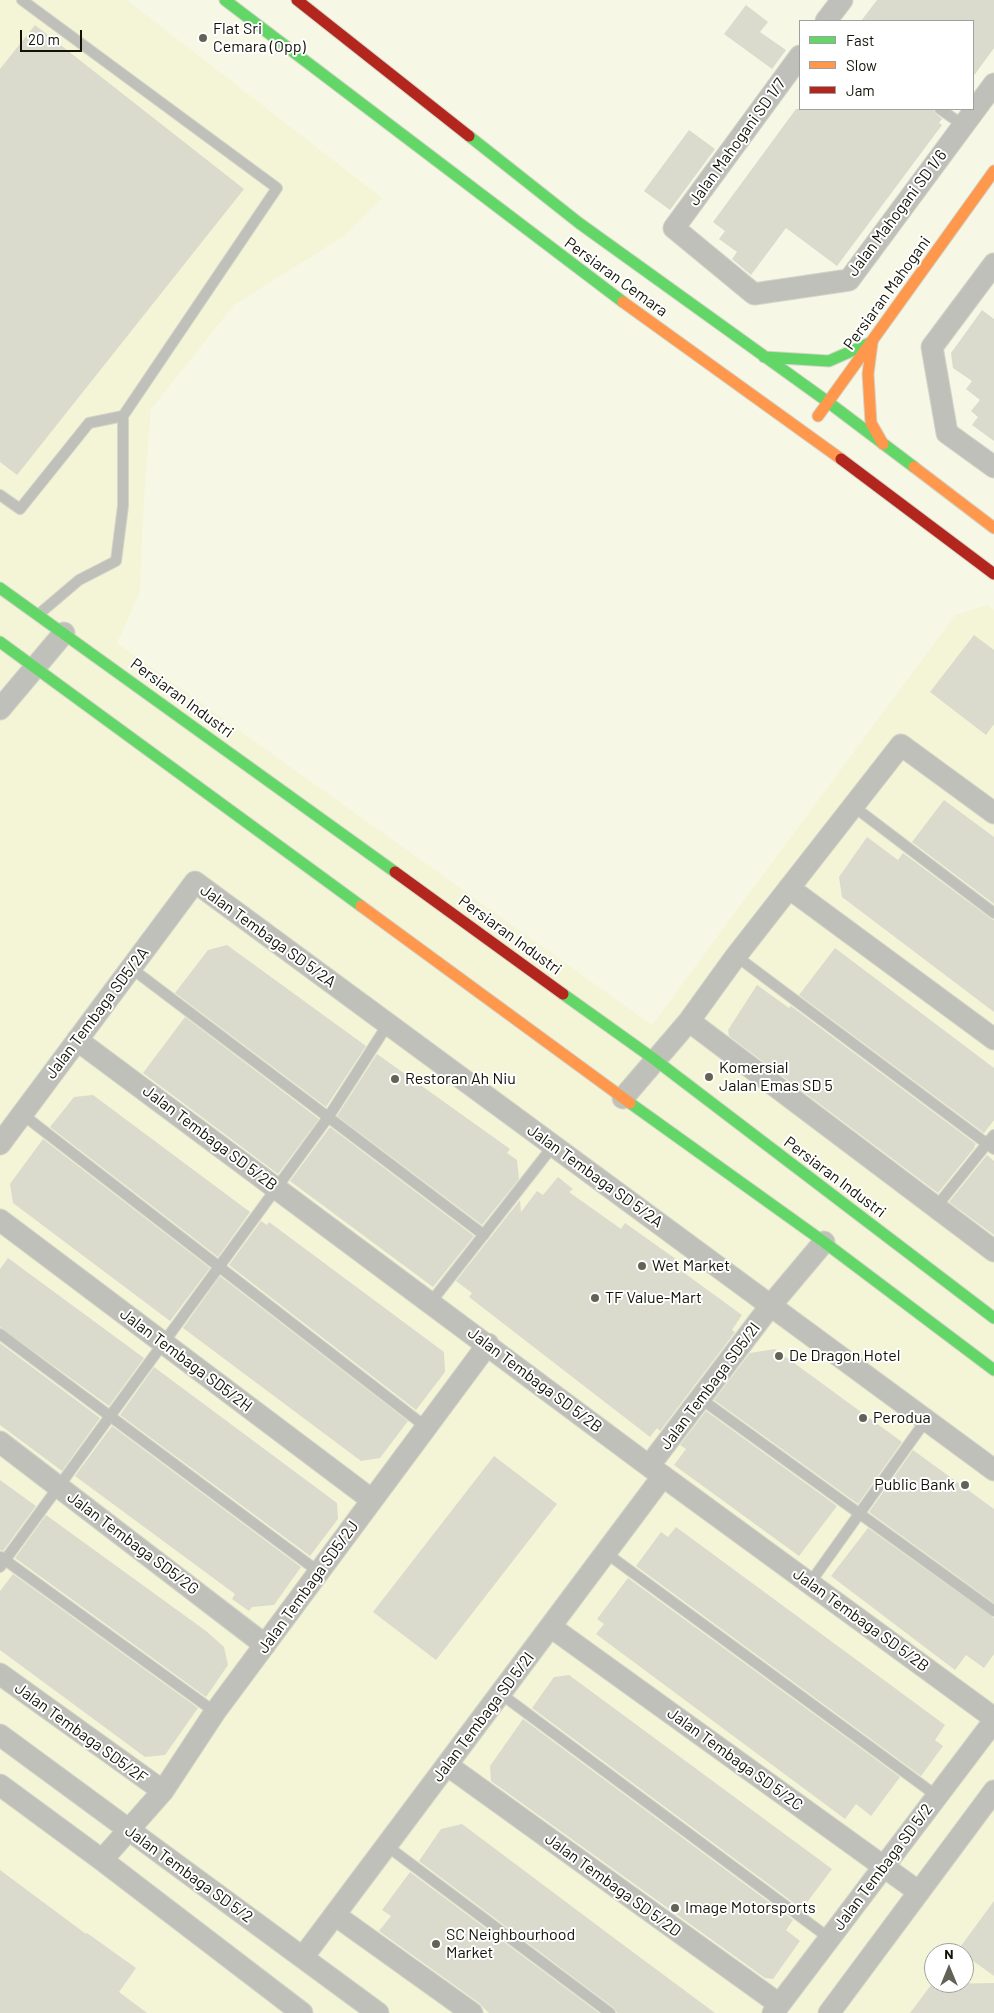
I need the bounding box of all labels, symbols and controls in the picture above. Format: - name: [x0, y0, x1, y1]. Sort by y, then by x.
- place label: Flat Sri Cemara (Opp): [213, 19, 306, 57]
- scale bar: [22, 20, 85, 52]
- legend: [799, 20, 974, 110]
- text: 20 m: [28, 30, 60, 48]
- text: Fast: [846, 31, 874, 49]
- marker: Flat Sri Cemara (Opp): [197, 32, 209, 44]
- text: Slow: [846, 56, 877, 74]
- street label: Jalan Mahogani SD 1/7: [684, 75, 790, 209]
- text: Jam: [846, 81, 875, 99]
- street label: Jalan Mahogani SD 1/6: [843, 146, 951, 280]
- street label: Persiaran Cemara: [561, 233, 671, 321]
- street label: Persiaran Mahogani: [839, 233, 935, 353]
- street label: Persiaran Industri: [127, 654, 237, 742]
- street label: Jalan Tembaga SD 5/2A: [196, 880, 340, 992]
- street label: Persiaran Industri: [455, 891, 565, 979]
- street label: Jalan Tembaga SD5/2A: [41, 943, 153, 1083]
- place label: Komersial Jalan Emas SD 5: [719, 1058, 833, 1096]
- place label: Restoran Ah Niu: [405, 1069, 516, 1089]
- marker: Komersial Jalan Emas SD 5: [703, 1071, 715, 1083]
- marker: Restoran Ah Niu: [389, 1073, 401, 1085]
- street label: Jalan Tembaga SD 5/2B: [139, 1081, 281, 1195]
- street label: Jalan Tembaga SD 5/2A: [523, 1120, 667, 1232]
- street label: Persiaran Industri: [780, 1132, 890, 1222]
- place label: Wet Market: [652, 1256, 730, 1276]
- marker: Wet Market: [636, 1260, 648, 1272]
- place label: TF Value-Mart: [605, 1288, 702, 1308]
- marker: TF Value-Mart: [589, 1292, 601, 1304]
- street label: Jalan Tembaga SD5/2H: [116, 1304, 256, 1416]
- street label: Jalan Tembaga SD5/2I: [656, 1319, 764, 1453]
- street label: Jalan Tembaga SD 5/2B: [464, 1323, 606, 1437]
- place label: De Dragon Hotel: [789, 1346, 900, 1366]
- marker: De Dragon Hotel: [773, 1350, 785, 1362]
- place label: Perodua: [873, 1408, 931, 1428]
- marker: Perodua: [857, 1412, 869, 1424]
- place label: Public Bank: [874, 1475, 955, 1495]
- marker: Public Bank: [959, 1479, 971, 1491]
- street label: Jalan Tembaga SD5/2G: [63, 1487, 203, 1599]
- street label: Jalan Tembaga SD5/2J: [253, 1517, 363, 1657]
- street label: Jalan Tembaga SD 5/2B: [789, 1564, 933, 1676]
- street label: Jalan Tembaga SD 5/2I: [428, 1648, 538, 1786]
- street label: Jalan Tembaga SD5/2F: [11, 1678, 151, 1788]
- street label: Jalan Tembaga SD 5/2C: [663, 1703, 807, 1815]
- street label: Jalan Tembaga SD 5/2: [829, 1800, 937, 1934]
- street label: Jalan Tembaga SD 5/2: [121, 1821, 257, 1927]
- street label: Jalan Tembaga SD 5/2D: [541, 1829, 685, 1941]
- place label: Image Motorsports: [685, 1898, 816, 1918]
- marker: Image Motorsports: [669, 1902, 681, 1914]
- place label: SC Neighbourhood Market: [446, 1925, 575, 1963]
- marker: SC Neighbourhood Market: [430, 1938, 442, 1950]
- north arrow: [924, 1943, 974, 1993]
- text: N: [944, 1945, 954, 1962]

